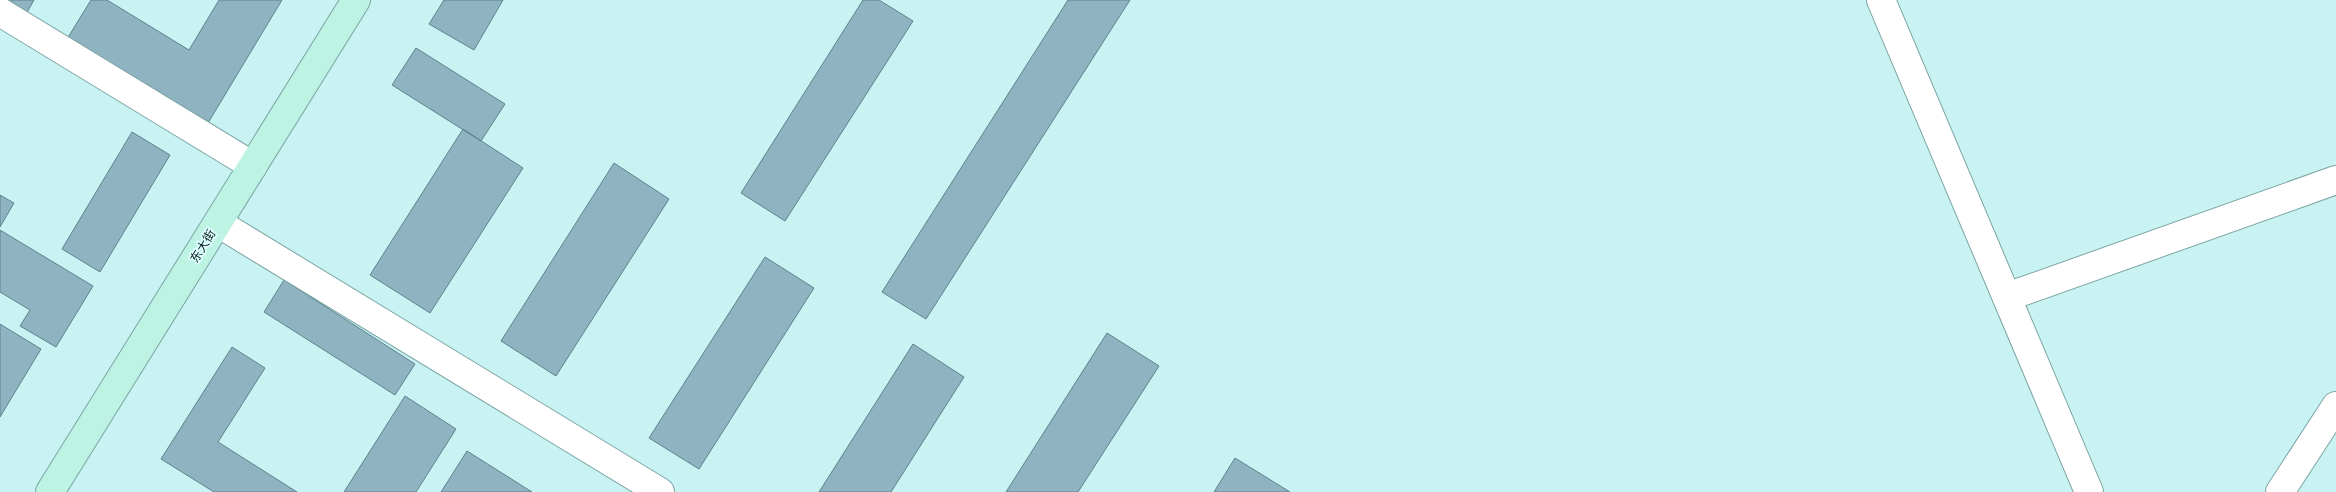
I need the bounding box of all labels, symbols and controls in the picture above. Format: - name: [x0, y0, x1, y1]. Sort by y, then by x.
- street label: 东大街: [188, 227, 218, 265]

